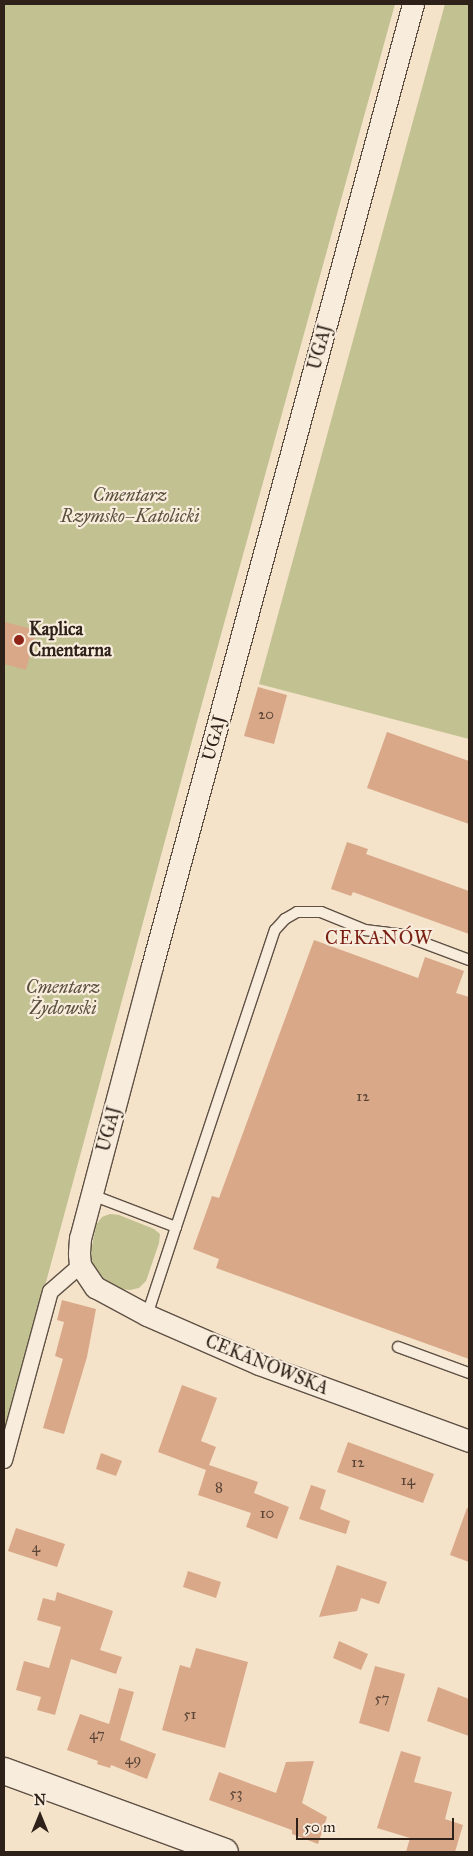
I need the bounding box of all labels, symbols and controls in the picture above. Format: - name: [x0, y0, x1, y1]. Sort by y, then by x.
- street label: UGAJ: [304, 322, 336, 372]
- park label: Cmentarz Rzymsko–Katolicki: [61, 485, 199, 528]
- place label: Kaplica Cmentarna: [29, 619, 112, 662]
- marker: Kaplica Cmentarna: [13, 634, 25, 646]
- house number: 20: [258, 706, 274, 724]
- street label: UGAJ: [198, 713, 230, 763]
- district label: CEKANÓW: [324, 927, 434, 949]
- park label: Cmentarz Żydowski: [26, 977, 100, 1020]
- house number: 12: [356, 1088, 370, 1106]
- street label: UGAJ: [93, 1104, 125, 1154]
- street label: CEKANOWSKA: [202, 1330, 332, 1400]
- house number: 12: [351, 1454, 365, 1472]
- house number: 14: [401, 1472, 415, 1490]
- house number: 8: [215, 1479, 223, 1497]
- house number: 10: [260, 1505, 274, 1523]
- house number: 4: [32, 1539, 40, 1557]
- house number: 57: [375, 1690, 389, 1708]
- house number: 51: [184, 1706, 196, 1724]
- house number: 47: [89, 1726, 105, 1744]
- house number: 49: [125, 1751, 141, 1769]
- house number: 53: [230, 1785, 242, 1803]
- north arrow: [15, 1791, 65, 1841]
- text: N: [34, 1792, 46, 1809]
- scale bar: [298, 1808, 456, 1840]
- text: 50 m: [304, 1818, 336, 1836]

